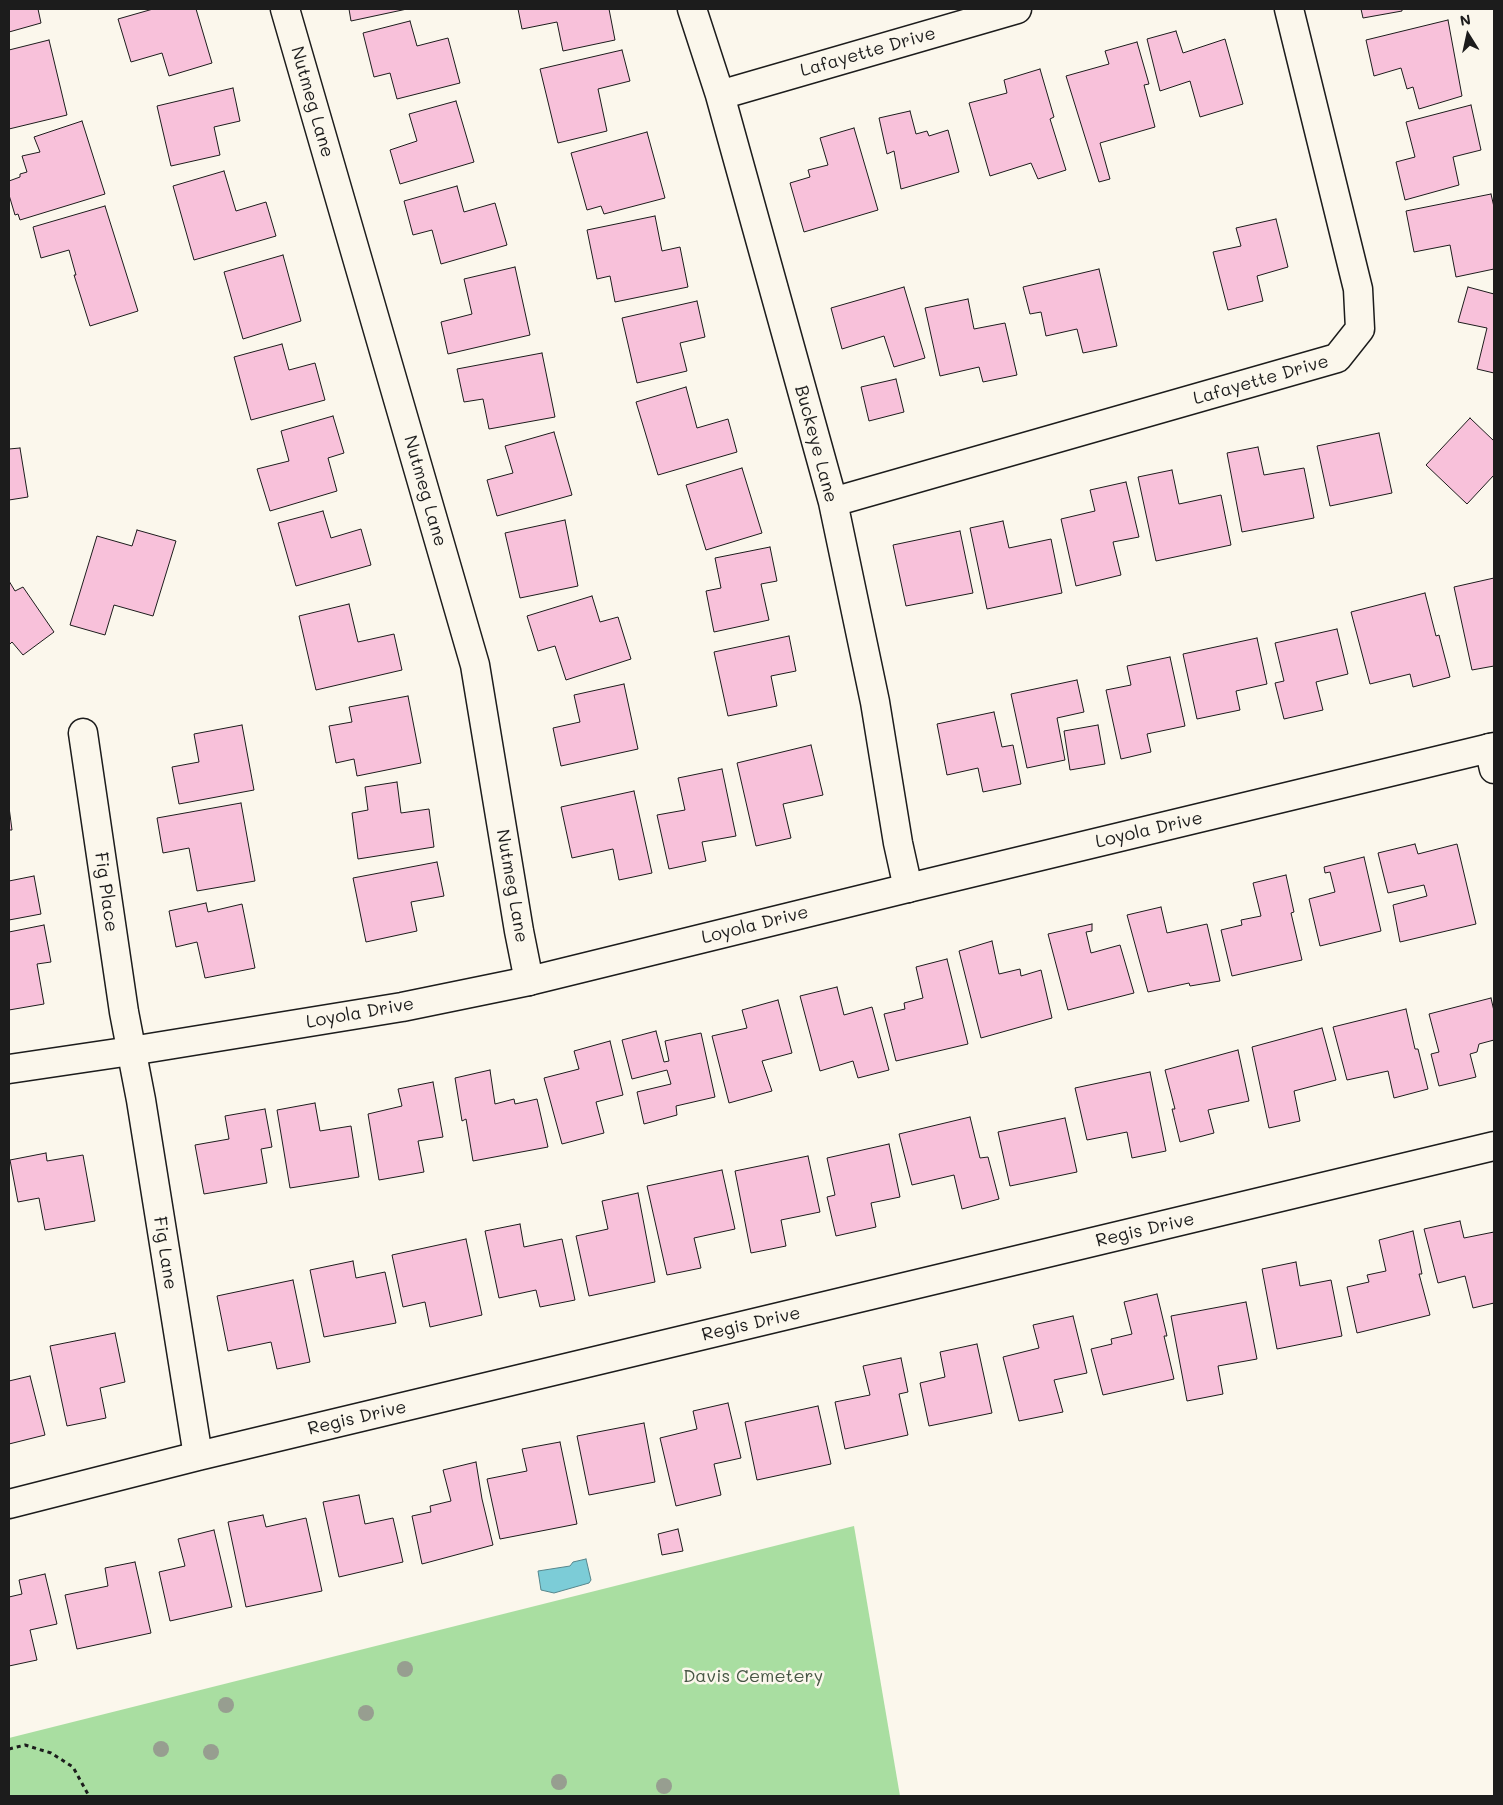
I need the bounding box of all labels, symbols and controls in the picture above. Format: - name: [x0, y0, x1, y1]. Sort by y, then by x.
- text: N: [1458, 9, 1472, 30]
- north arrow: [1443, 10, 1493, 60]
- street label: Lafayette Drive: [798, 22, 938, 82]
- street label: Nutmeg Lane: [286, 44, 338, 160]
- street label: Lafayette Drive: [1191, 350, 1331, 410]
- street label: Buckeye Lane: [790, 383, 842, 505]
- street label: Nutmeg Lane: [399, 433, 451, 549]
- street label: Loyola Drive: [1093, 807, 1205, 853]
- street label: Nutmeg Lane: [491, 828, 533, 944]
- street label: Fig Place: [90, 851, 122, 933]
- street label: Loyola Drive: [699, 901, 811, 949]
- street label: Loyola Drive: [304, 993, 416, 1033]
- street label: Regis Drive: [1094, 1208, 1196, 1252]
- street label: Fig Lane: [149, 1215, 181, 1291]
- street label: Regis Drive: [700, 1302, 802, 1346]
- street label: Regis Drive: [306, 1396, 408, 1440]
- park label: Davis Cemetery: [683, 1665, 823, 1687]

